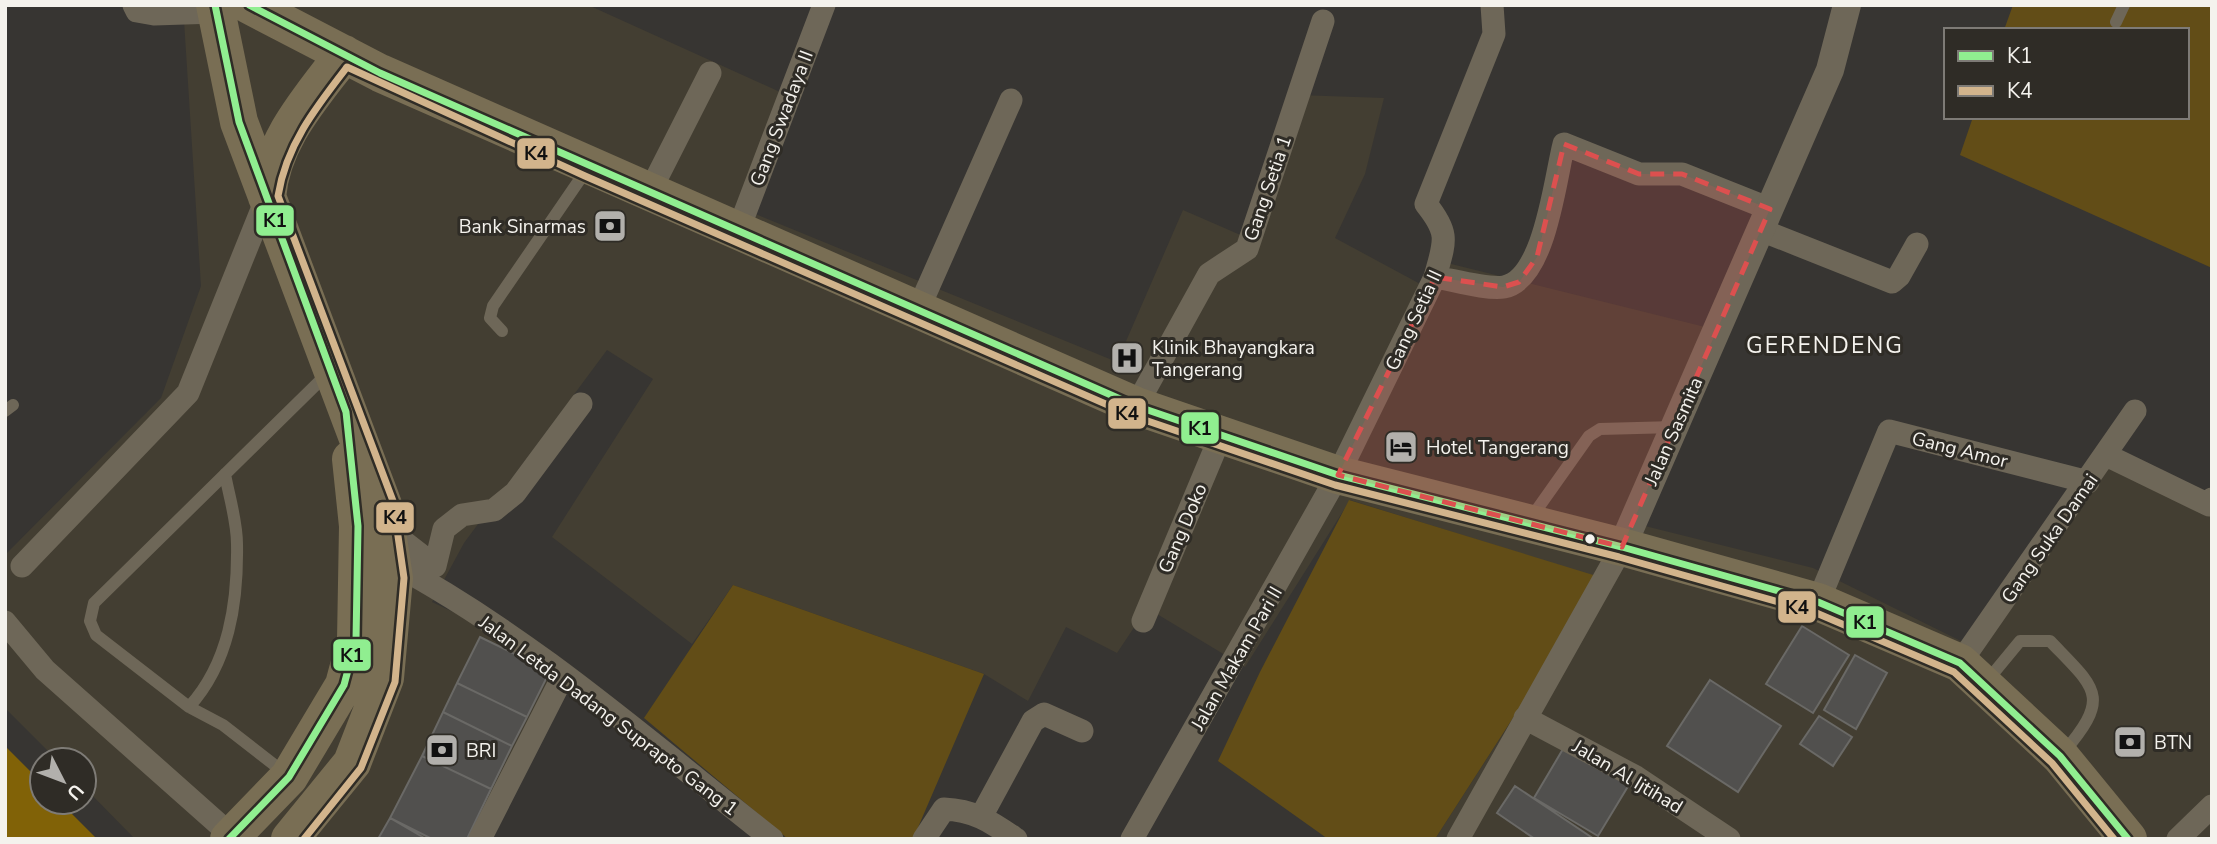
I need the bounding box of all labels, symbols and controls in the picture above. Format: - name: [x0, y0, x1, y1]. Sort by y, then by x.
- legend: [1944, 28, 2189, 119]
- text: K1: [2007, 42, 2033, 70]
- street label: Gang Swadaya II: [744, 47, 820, 190]
- text: K4: [2007, 77, 2033, 105]
- street label: Gang Setia 1: [1238, 132, 1298, 245]
- line badge: K4: [516, 137, 556, 170]
- text: K4: [524, 141, 548, 167]
- line badge: K1: [255, 204, 295, 237]
- bank icon: Bank Sinarmas: [591, 207, 629, 245]
- text: K1: [263, 208, 287, 234]
- place label: Bank Sinarmas: [459, 214, 586, 240]
- street label: Gang Setia II: [1379, 266, 1449, 375]
- district label: GERENDENG: [1746, 330, 1904, 361]
- place label: Klinik Bhayangkara Tangerang: [1152, 335, 1315, 383]
- hospital icon: Klinik Bhayangkara Tangerang: [1108, 339, 1146, 377]
- street label: Jalan Sasmita: [1638, 373, 1709, 491]
- line badge: K4: [1107, 397, 1147, 430]
- text: K4: [1115, 401, 1139, 427]
- line badge: K1: [1180, 411, 1220, 445]
- text: K1: [1188, 416, 1212, 442]
- street label: Gang Amor: [1909, 425, 2011, 475]
- hotel icon: Hotel Tangerang: [1382, 428, 1420, 466]
- place label: Hotel Tangerang: [1426, 435, 1569, 461]
- street label: Gang Suka Damai: [1995, 469, 2104, 608]
- street label: Gang Doko: [1152, 480, 1213, 577]
- line badge: K4: [375, 501, 415, 534]
- text: K4: [383, 505, 407, 531]
- unlabelled marker: [1583, 532, 1597, 546]
- street label: Jalan Makam Pari II: [1185, 582, 1289, 736]
- line badge: K4: [1777, 590, 1817, 624]
- text: K4: [1785, 595, 1809, 621]
- line badge: K1: [1845, 605, 1885, 639]
- street label: Jalan Letda Dadang Suprapto Gang 1: [473, 609, 743, 822]
- text: K1: [1853, 610, 1877, 636]
- line badge: K1: [332, 638, 372, 672]
- text: K1: [340, 643, 364, 669]
- bank icon: BTN: [2111, 723, 2149, 761]
- place label: BTN: [2154, 730, 2192, 756]
- bank icon: BRI: [423, 731, 461, 769]
- street label: Jalan Al Ijtihad: [1567, 733, 1687, 820]
- place label: BRI: [466, 738, 496, 764]
- north arrow: [28, 746, 98, 816]
- text: U: [61, 778, 89, 806]

